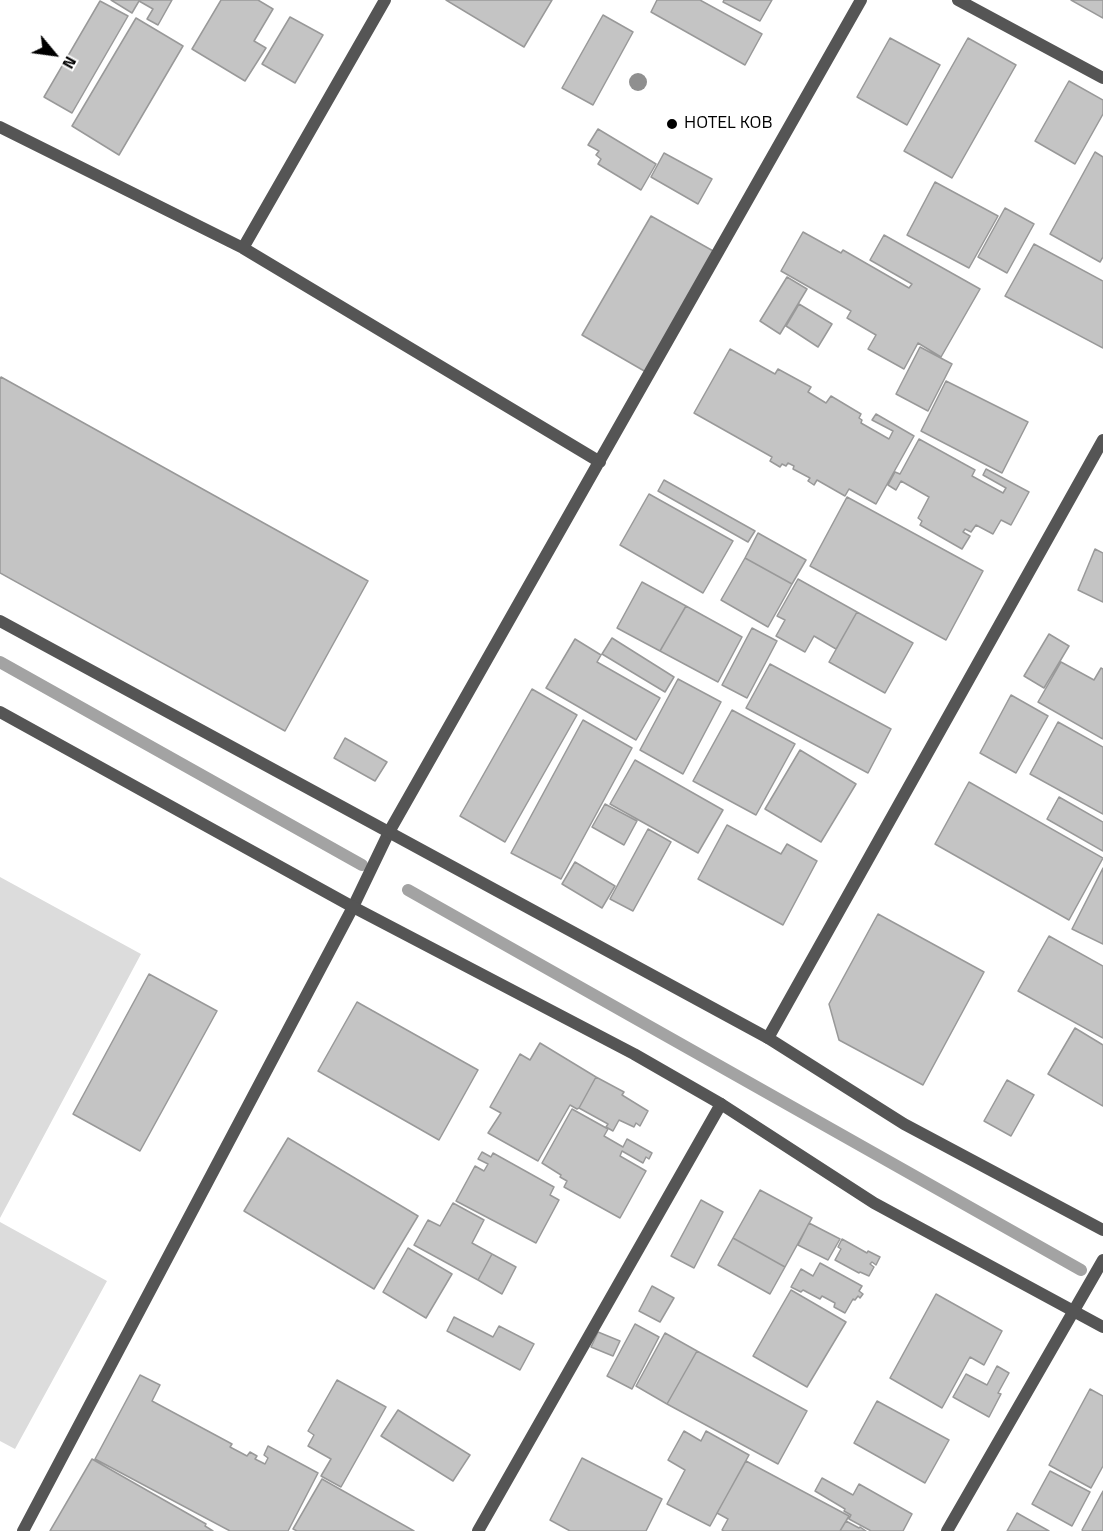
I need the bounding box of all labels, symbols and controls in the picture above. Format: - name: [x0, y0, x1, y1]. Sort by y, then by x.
- north arrow: [24, 24, 84, 84]
- text: N: [57, 52, 83, 73]
- place label: HOTEL KOB: [684, 113, 773, 135]
- marker: HOTEL KOB: [665, 117, 679, 131]

